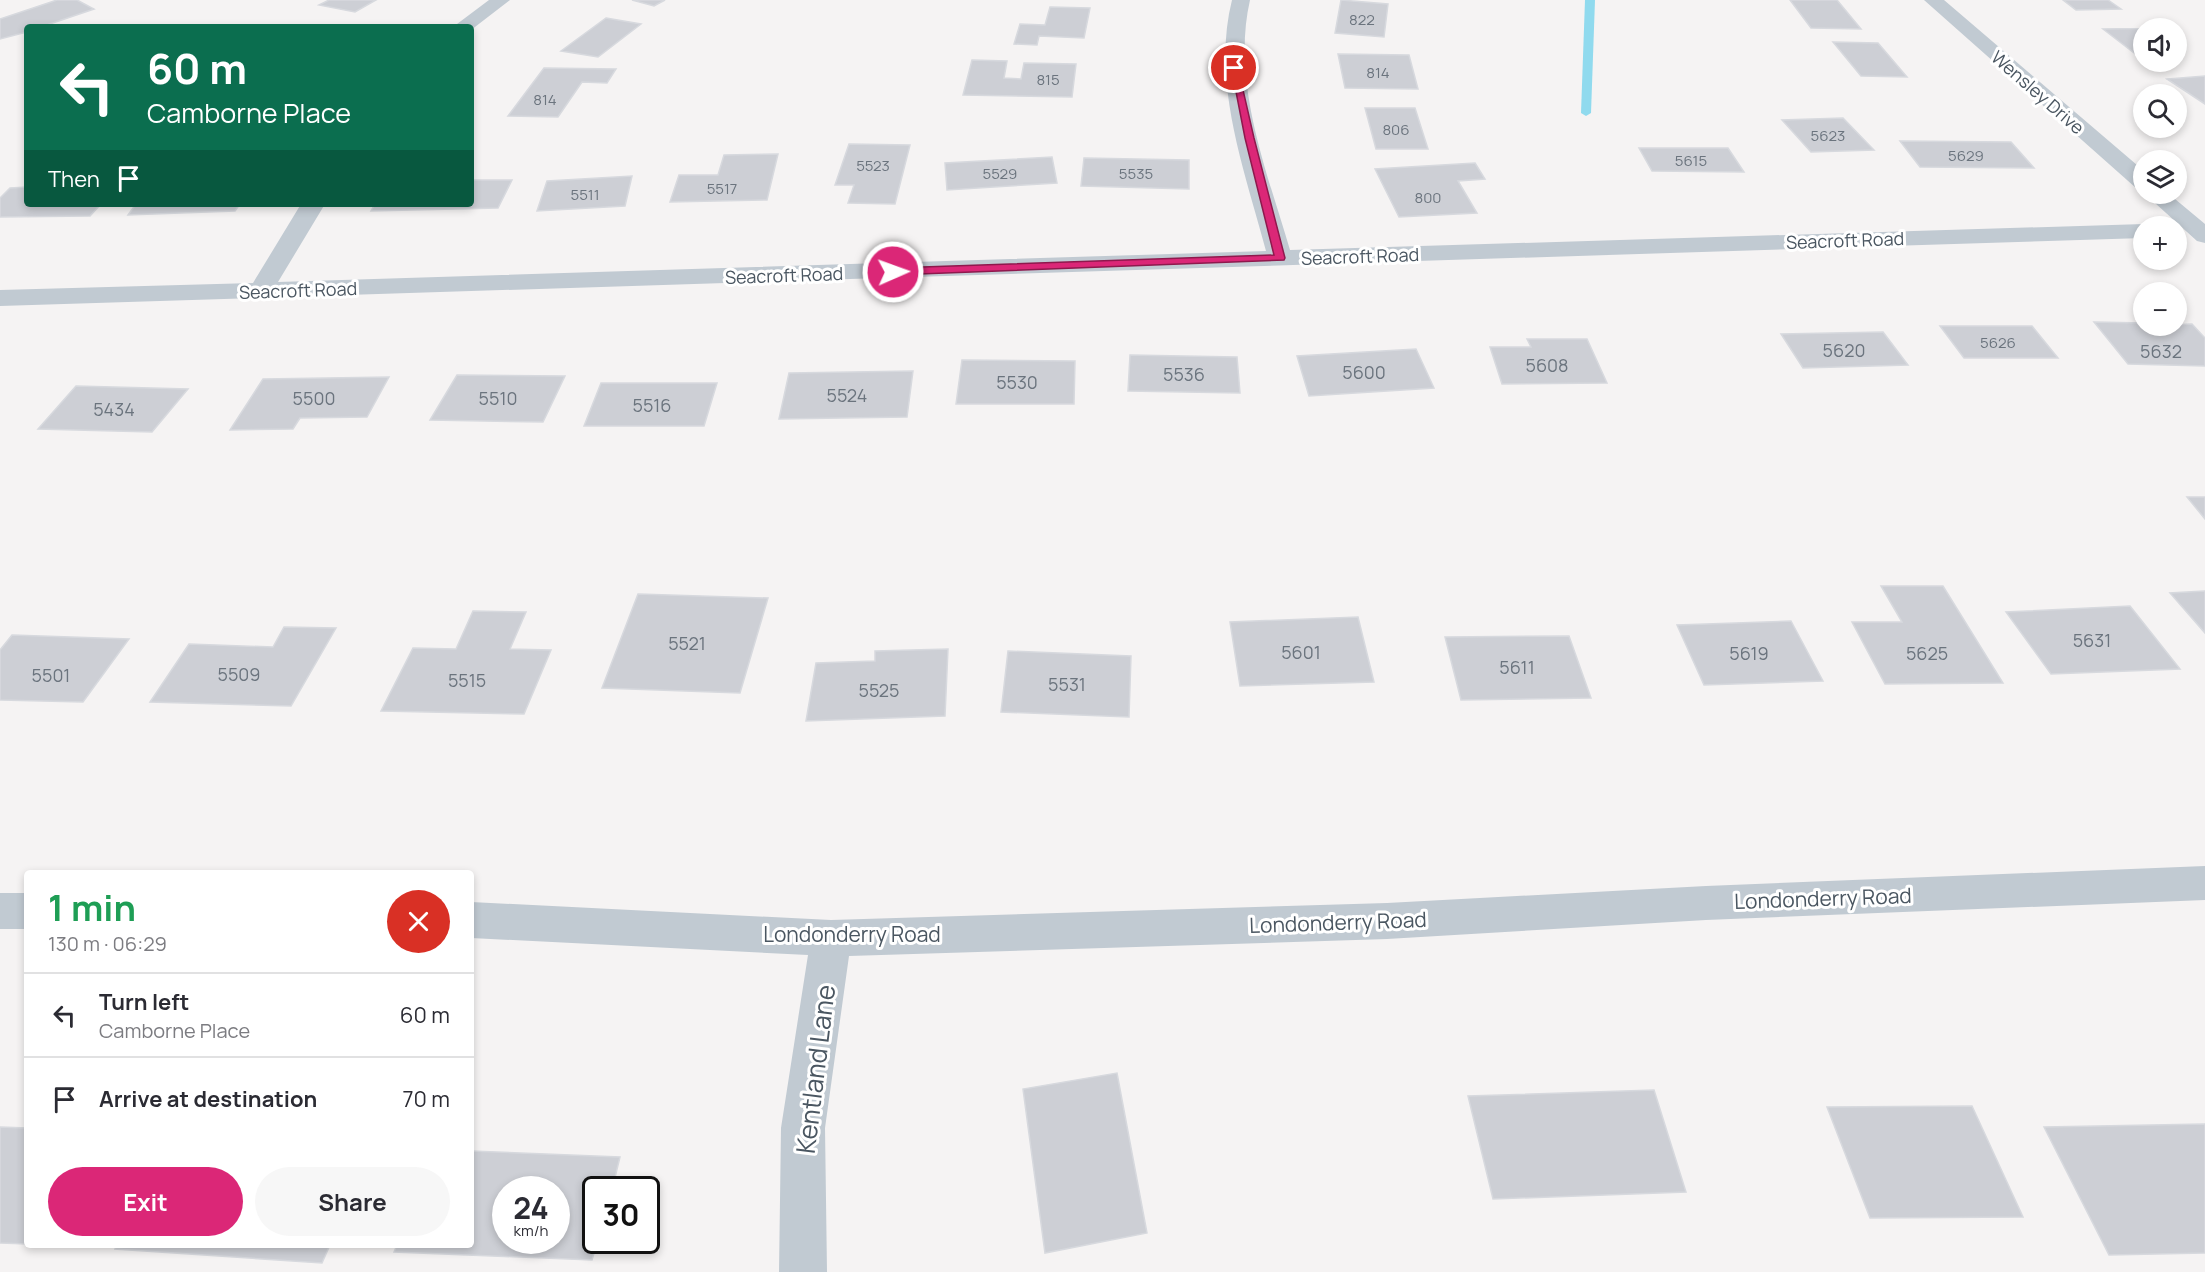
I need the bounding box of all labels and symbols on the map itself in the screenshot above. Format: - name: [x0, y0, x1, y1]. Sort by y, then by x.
- house number: 822: [1349, 9, 1375, 30]
- pin: [1208, 42, 1259, 93]
- street label: Wensley Drive: [1986, 45, 2090, 139]
- house number: 814: [1366, 62, 1390, 83]
- house number: 815: [1036, 69, 1060, 90]
- house number: 814: [533, 89, 557, 110]
- house number: 806: [1382, 119, 1410, 140]
- house number: 5623: [1811, 125, 1845, 146]
- house number: 5629: [1948, 145, 1984, 166]
- house number: 5615: [1675, 150, 1707, 171]
- house number: 5523: [856, 155, 890, 176]
- house number: 5529: [983, 163, 1017, 184]
- house number: 5535: [1119, 163, 1153, 184]
- house number: 5517: [707, 178, 737, 199]
- house number: 5511: [570, 184, 600, 205]
- house number: 800: [1414, 187, 1442, 208]
- street label: Seacroft Road: [1786, 226, 1904, 254]
- position arrow: [861, 240, 925, 304]
- street label: Seacroft Road: [1301, 242, 1419, 270]
- street label: Seacroft Road: [725, 261, 843, 289]
- street label: Seacroft Road: [239, 276, 357, 304]
- house number: 5626: [1980, 332, 2016, 353]
- house number: 5620: [1823, 338, 1865, 362]
- house number: 5632: [2140, 339, 2182, 363]
- house number: 5608: [1526, 353, 1569, 377]
- house number: 5600: [1342, 360, 1386, 384]
- house number: 5536: [1163, 362, 1205, 386]
- house number: 5530: [996, 370, 1038, 394]
- house number: 5524: [827, 383, 867, 407]
- house number: 5500: [293, 386, 335, 410]
- house number: 5510: [479, 386, 517, 410]
- house number: 5516: [633, 393, 671, 417]
- house number: 5434: [93, 397, 135, 421]
- house number: 5631: [2073, 628, 2111, 652]
- house number: 5521: [668, 631, 706, 655]
- house number: 5601: [1281, 640, 1321, 664]
- house number: 5619: [1729, 641, 1769, 665]
- house number: 5625: [1906, 641, 1948, 665]
- house number: 5611: [1499, 655, 1535, 679]
- house number: 5509: [218, 662, 260, 686]
- house number: 5501: [32, 663, 70, 687]
- house number: 5515: [448, 668, 486, 692]
- house number: 5531: [1048, 672, 1086, 696]
- house number: 5525: [859, 678, 899, 702]
- street label: Londonderry Road: [1734, 881, 1912, 915]
- street label: Londonderry Road: [1249, 905, 1427, 939]
- street label: Londonderry Road: [763, 920, 941, 948]
- street label: Kentland Lane: [787, 983, 843, 1155]
- speed limit sign: 30: [582, 1176, 660, 1254]

